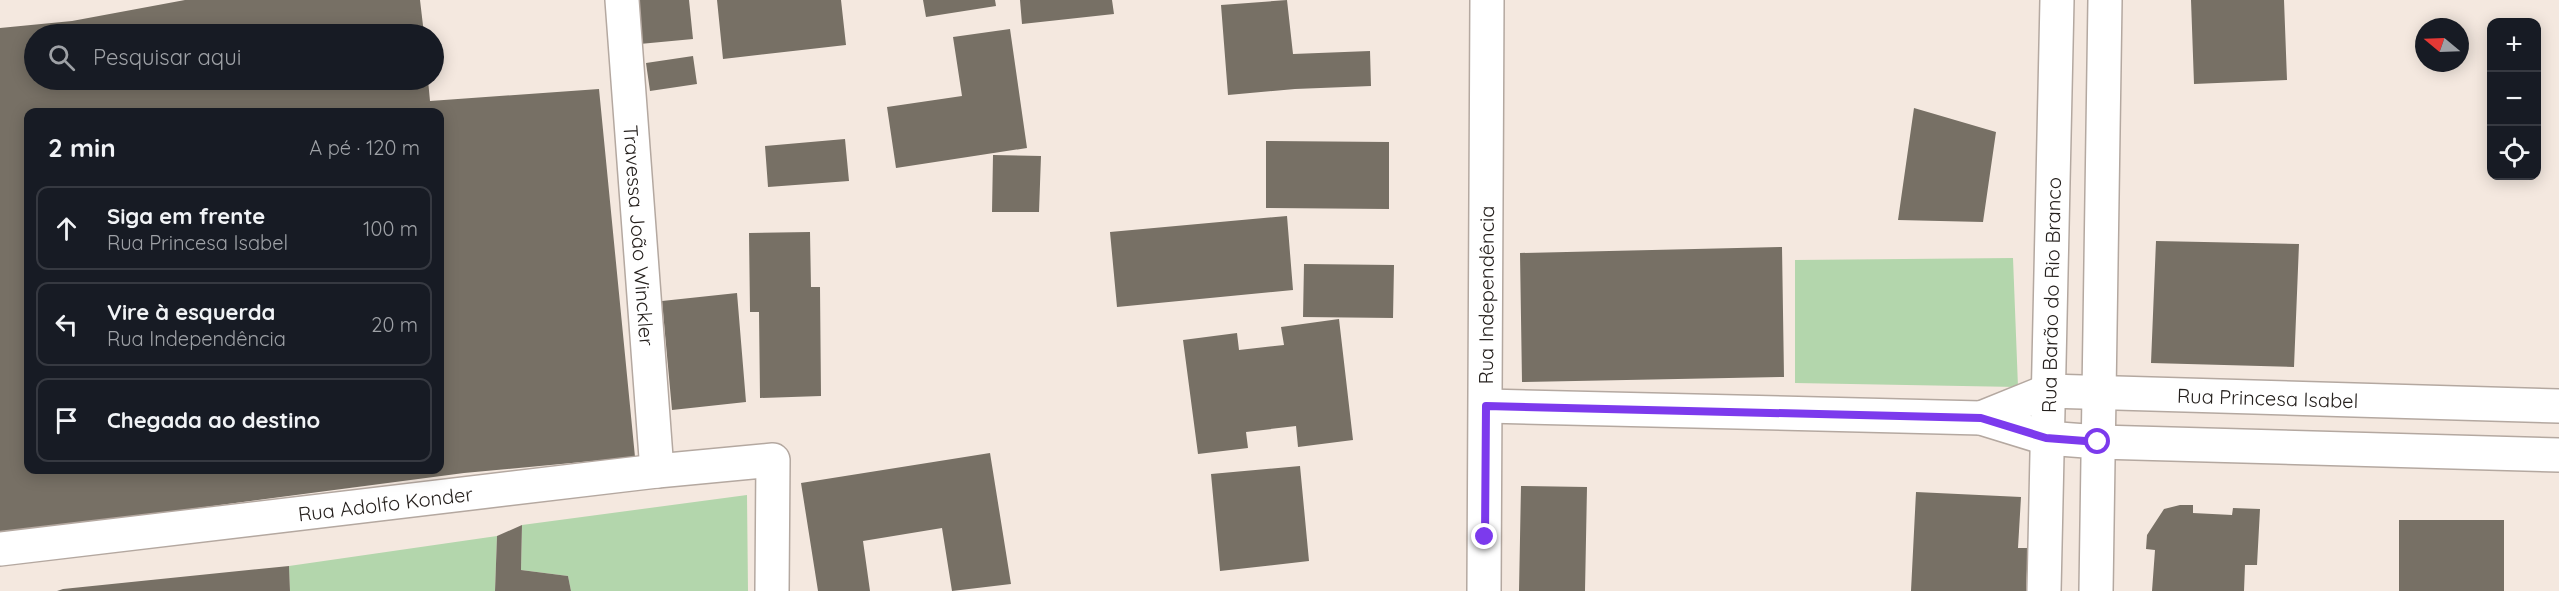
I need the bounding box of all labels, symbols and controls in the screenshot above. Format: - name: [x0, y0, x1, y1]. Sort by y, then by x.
- north arrow: [2415, 18, 2469, 72]
- map controls: [2487, 18, 2541, 180]
- button: +: [2487, 18, 2541, 72]
- search box: [24, 24, 444, 90]
- icon: search: [45, 41, 78, 74]
- text: Pesquisar aqui: [93, 43, 241, 71]
- button: −: [2487, 72, 2541, 126]
- street label: Travessa João Winckler: [619, 124, 660, 347]
- button: locate: [2487, 126, 2541, 180]
- text: 2 min: [48, 131, 116, 164]
- text: A pé · 120 m: [309, 135, 420, 160]
- street label: Rua Barão do Rio Branco: [2035, 177, 2066, 413]
- text: Siga em frente: [107, 202, 265, 230]
- street label: Rua Independência: [1473, 205, 1498, 385]
- icon: ahead: [50, 212, 83, 245]
- text: 100 m: [363, 216, 418, 241]
- text: Rua Princesa Isabel: [107, 230, 288, 255]
- text: Vire à esquerda: [107, 298, 275, 326]
- icon: left: [50, 308, 83, 341]
- text: 20 m: [371, 312, 418, 337]
- text: Rua Independência: [107, 326, 286, 351]
- street label: Rua Princesa Isabel: [2177, 382, 2359, 413]
- icon: arrive: [50, 404, 83, 437]
- text: Chegada ao destino: [107, 406, 320, 434]
- route start: [2084, 428, 2110, 454]
- street label: Rua Adolfo Konder: [296, 480, 474, 526]
- route end: [1471, 523, 1497, 549]

